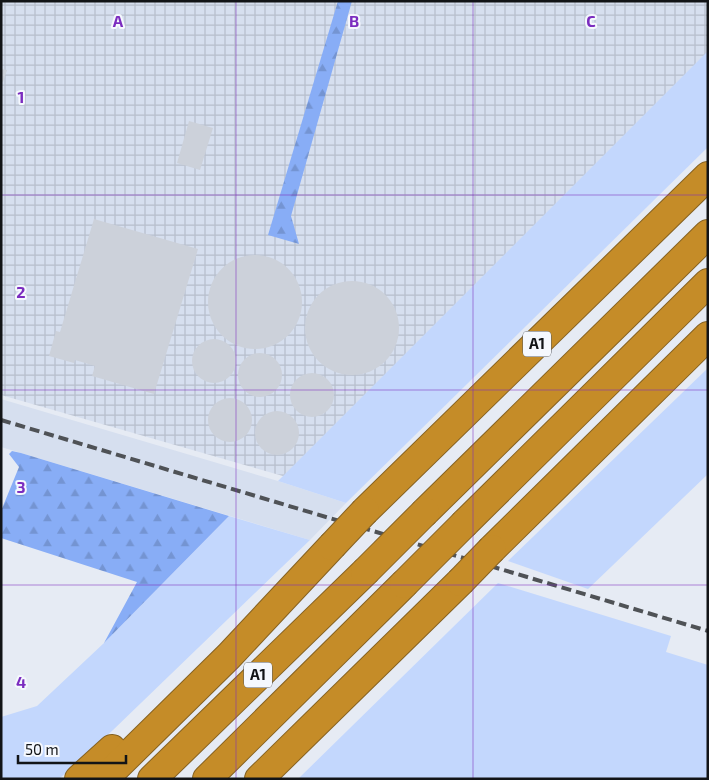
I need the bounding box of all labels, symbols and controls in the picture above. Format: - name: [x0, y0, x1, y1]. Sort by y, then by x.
- text: A: [113, 11, 124, 30]
- text: B: [349, 11, 359, 30]
- text: C: [586, 11, 596, 30]
- text: 1: [18, 87, 24, 106]
- text: 2: [16, 282, 26, 301]
- road number: A1: [523, 332, 551, 356]
- text: 3: [16, 477, 26, 496]
- road number: A1: [244, 662, 272, 688]
- text: 4: [16, 672, 26, 691]
- scale bar: [18, 732, 125, 764]
- text: 50 m: [25, 740, 59, 758]

